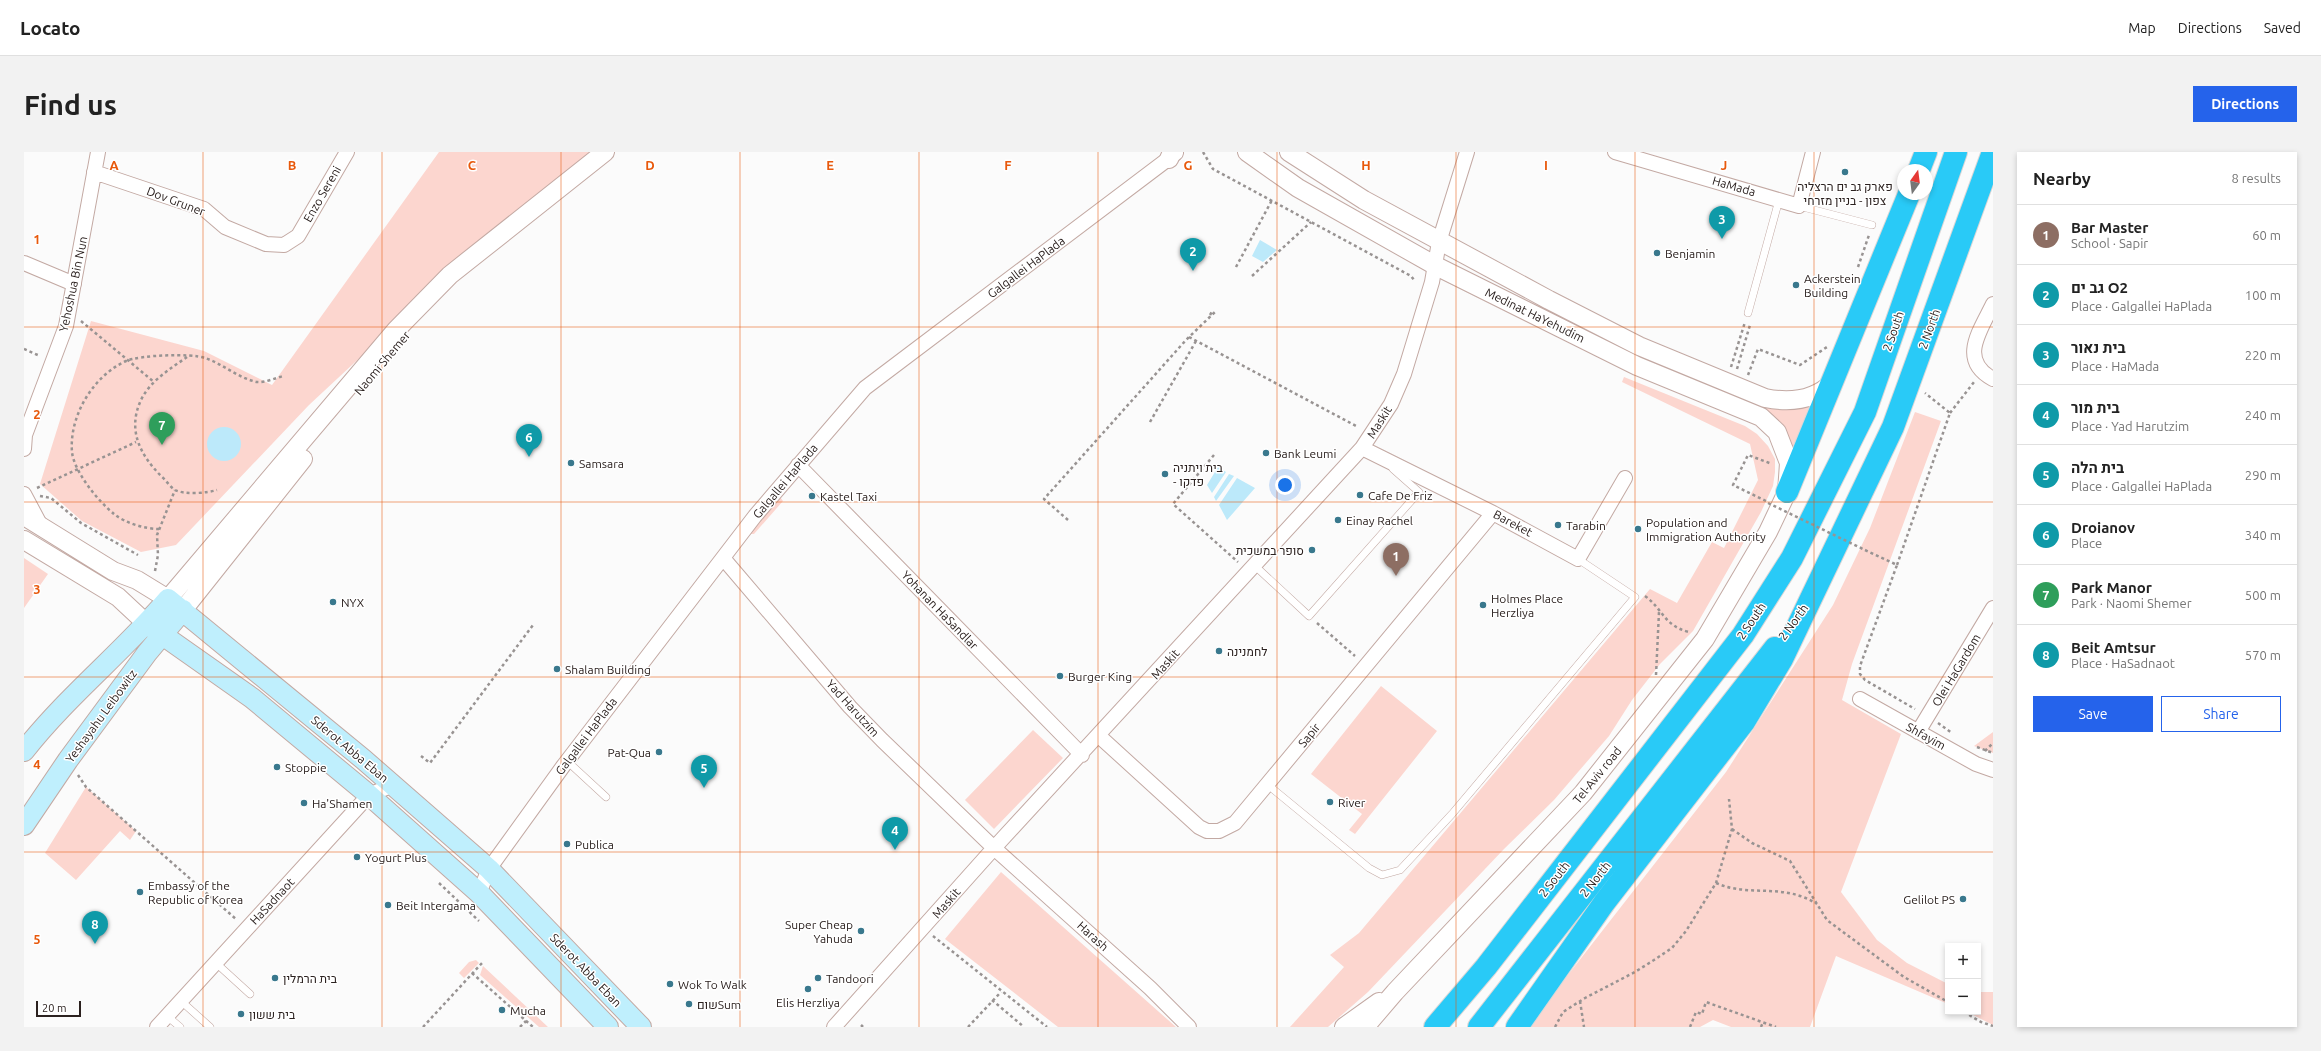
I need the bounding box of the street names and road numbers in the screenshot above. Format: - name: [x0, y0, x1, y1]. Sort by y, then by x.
- street label: Enzo Sereni: [301, 164, 343, 224]
- street label: HaMada: [1711, 174, 1757, 198]
- street label: Dov Gruner: [145, 184, 207, 218]
- street label: Galgallei HaPlada: [985, 234, 1067, 300]
- street label: Yehoshua Bin Nun: [57, 235, 89, 333]
- street label: Medinat HaYehudim: [1483, 285, 1587, 345]
- street label: 2 North: [1916, 307, 1942, 351]
- street label: 2 South: [1880, 309, 1906, 353]
- street label: Naomi Shemer: [352, 328, 413, 397]
- street label: Maskit: [1364, 403, 1394, 440]
- street label: Galgallei HaPlada: [750, 441, 820, 521]
- street label: Bareket: [1491, 507, 1535, 539]
- street label: Yohanan HaSandlar: [899, 568, 981, 652]
- street label: 2 South: [1734, 600, 1768, 642]
- street label: 2 North: [1776, 601, 1810, 643]
- street label: Olei HaGardom: [1929, 631, 1983, 709]
- street label: Maskit: [1148, 646, 1182, 682]
- street label: Yeshayahu Leibowitz: [63, 667, 139, 765]
- street label: Yad Harutzim: [824, 677, 882, 739]
- street label: Galgallei HaPlada: [553, 695, 619, 777]
- street label: Sderot Abba Eban: [309, 713, 391, 785]
- street label: Sapir: [1295, 720, 1323, 750]
- street label: Shfayim: [1904, 720, 1948, 752]
- street label: Tel-Aviv road: [1570, 744, 1624, 806]
- street label: 2 South: [1536, 859, 1572, 899]
- street label: 2 North: [1577, 859, 1613, 899]
- street label: HaSadnaot: [247, 875, 297, 927]
- street label: Maskit: [929, 885, 963, 921]
- street label: Harash: [1075, 919, 1111, 953]
- street label: Sderot Abba Eban: [548, 931, 624, 1009]

